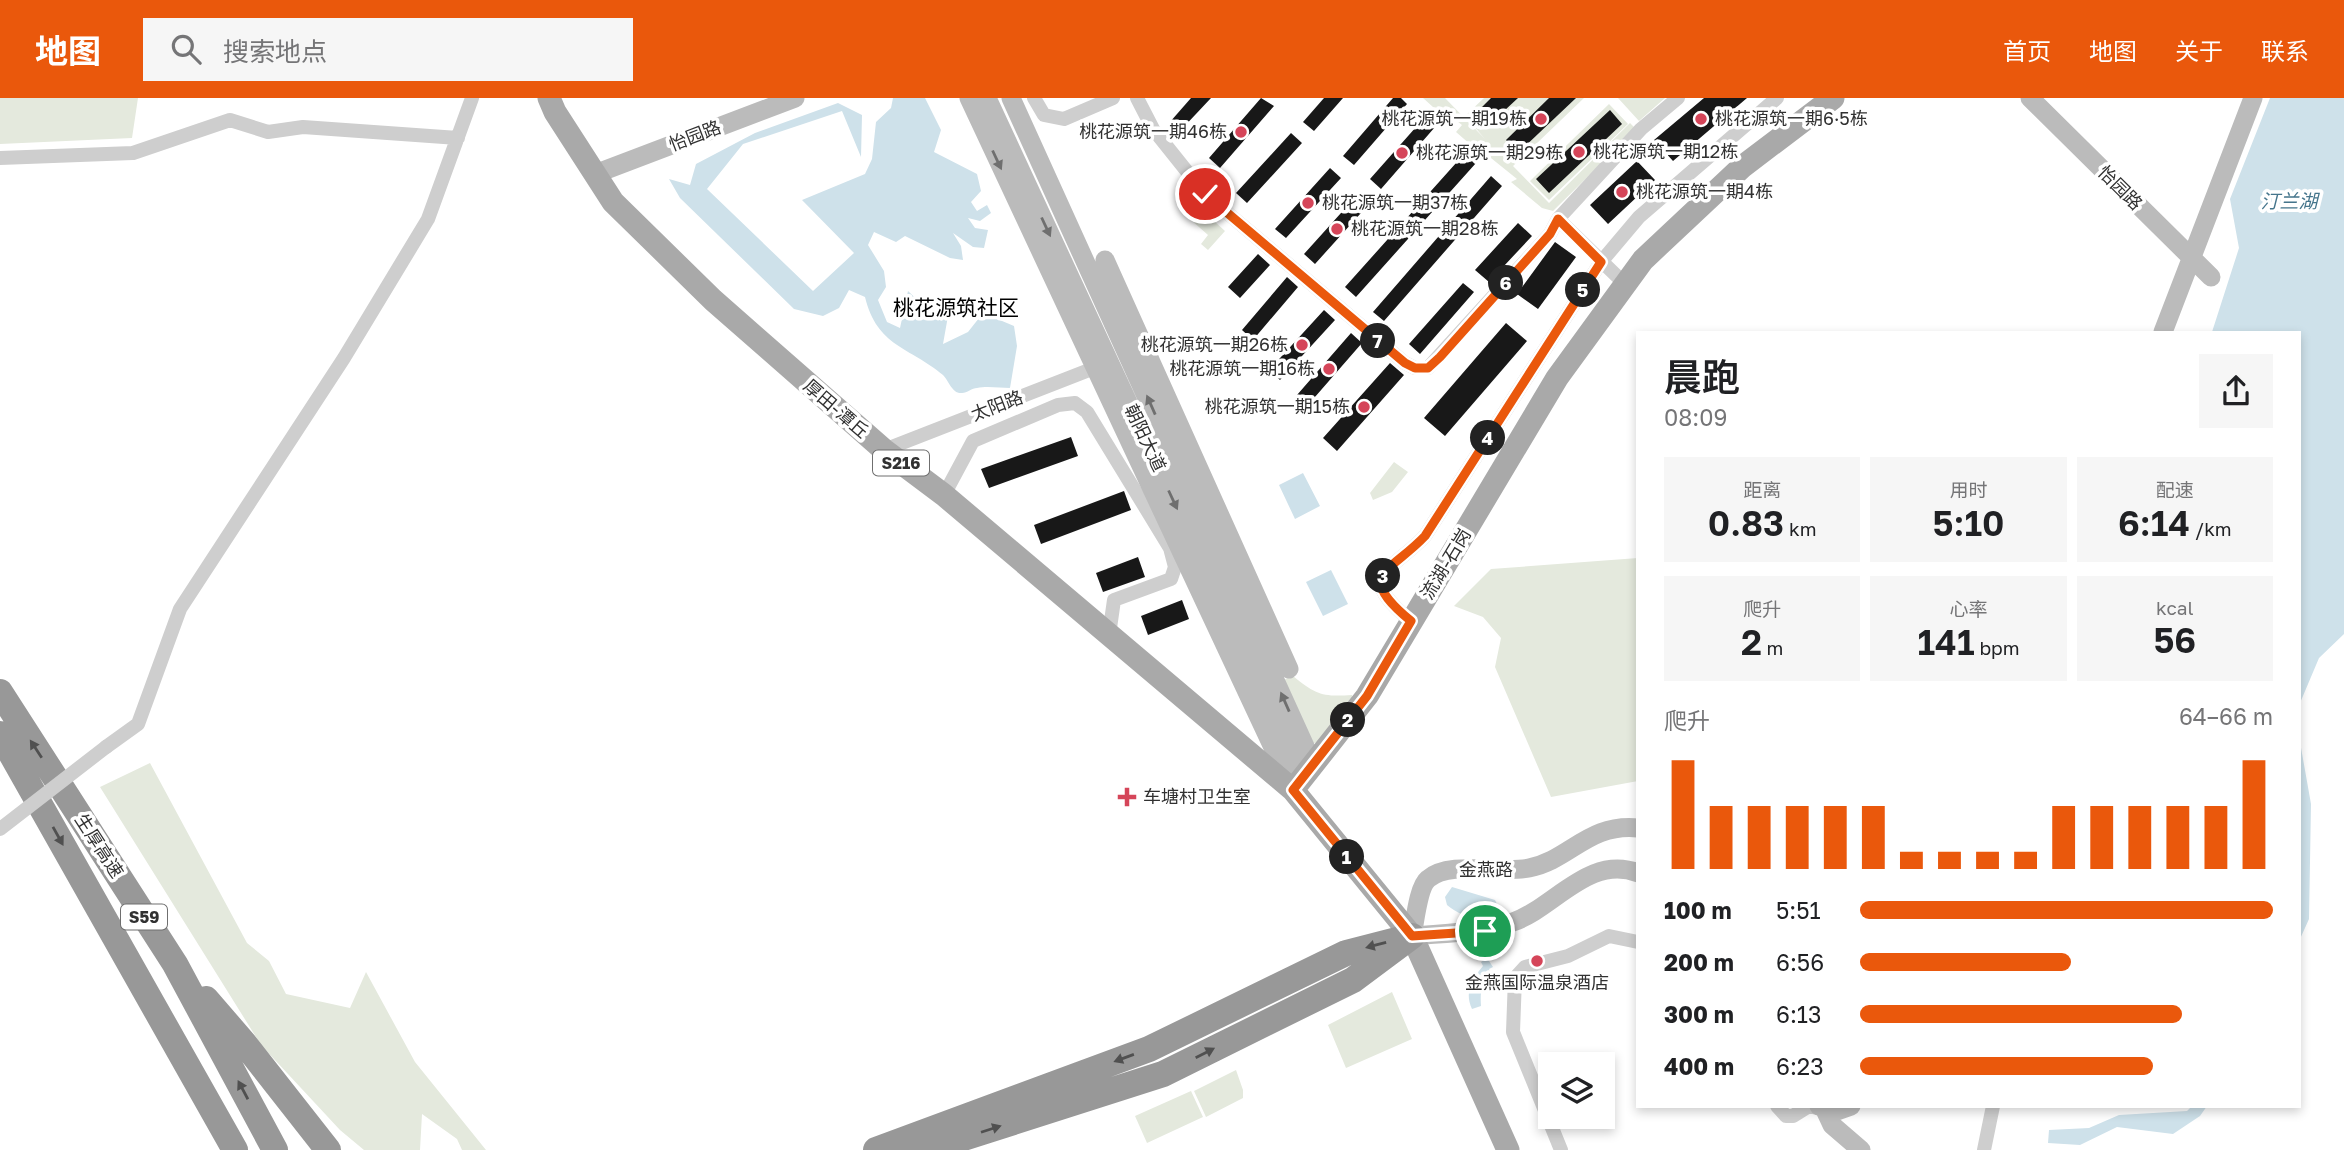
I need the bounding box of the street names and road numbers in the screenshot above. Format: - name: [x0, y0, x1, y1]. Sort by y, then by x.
- street label: 怡园路: [665, 115, 724, 155]
- street label: 怡园路: [2094, 160, 2148, 214]
- street label: 厚田-潭丘: [800, 374, 874, 442]
- street label: 太阳路: [967, 385, 1026, 425]
- street label: 朝阳大道: [1121, 400, 1171, 475]
- road number: S216: [873, 450, 929, 476]
- street label: 流湖-石岗: [1415, 524, 1475, 603]
- street label: 生厚高速: [71, 809, 129, 882]
- street label: 金燕路: [1459, 858, 1513, 880]
- road number: S59: [121, 904, 167, 930]

